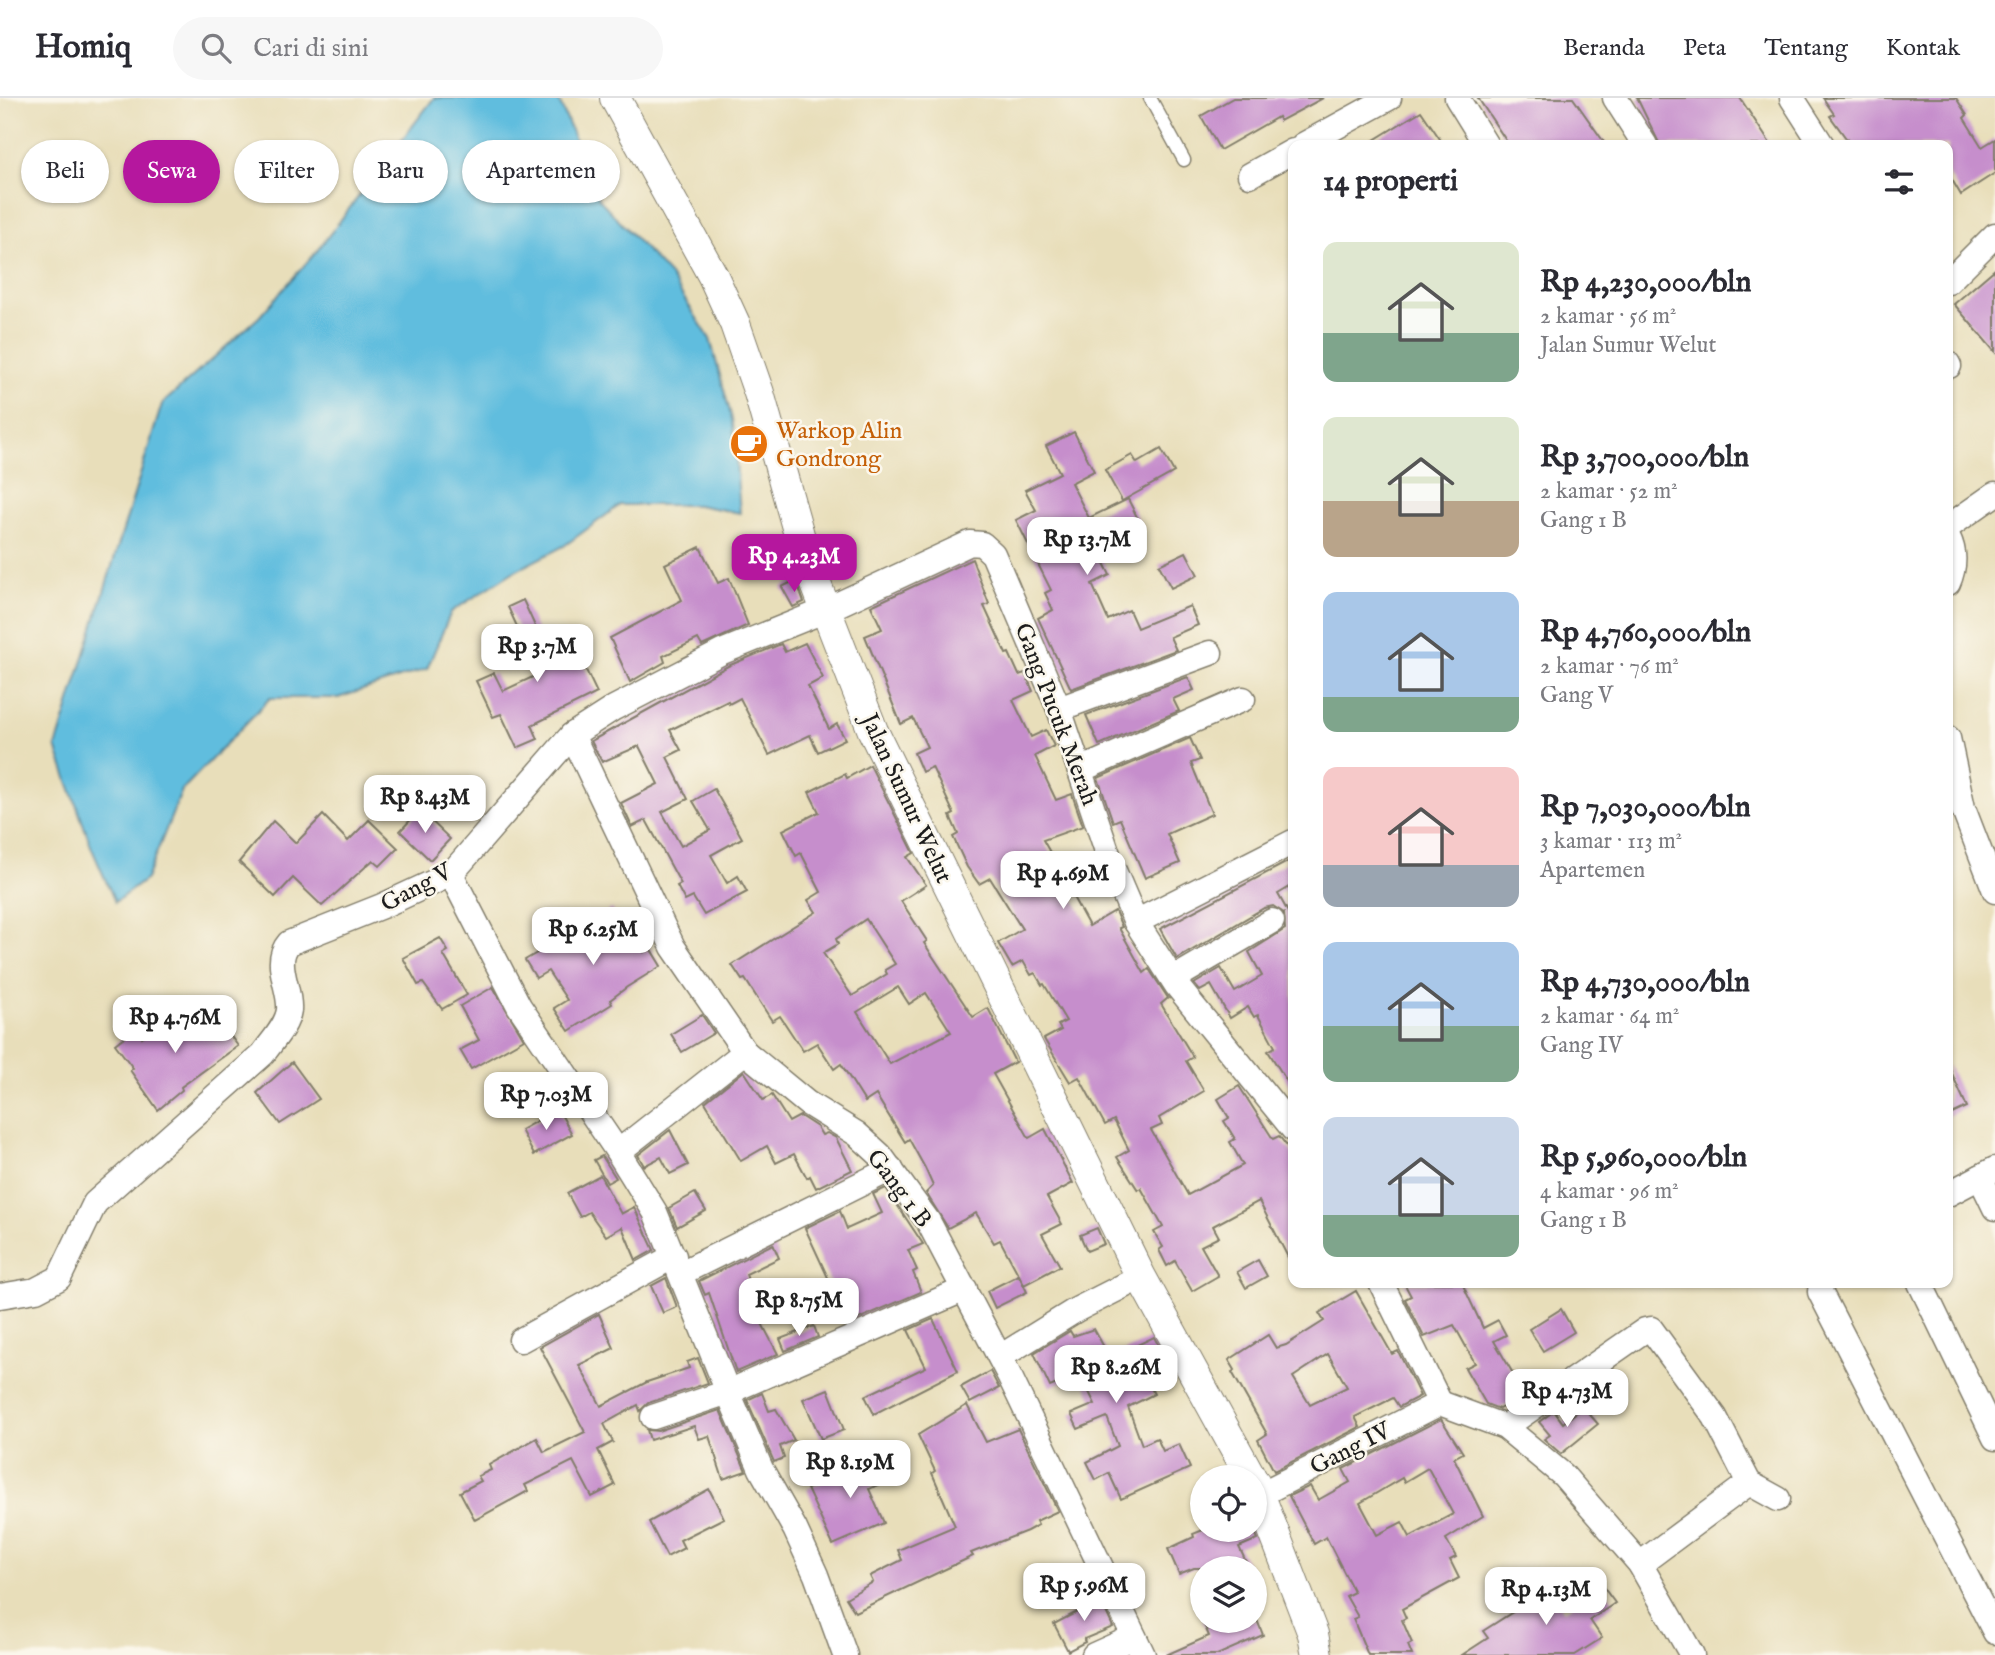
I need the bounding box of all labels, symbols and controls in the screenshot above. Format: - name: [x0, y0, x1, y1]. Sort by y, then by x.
- search box: [173, 17, 663, 80]
- text: Homiq: [35, 27, 131, 69]
- icon: search: [197, 29, 235, 67]
- text: Cari di sini: [253, 32, 369, 65]
- text: Beranda: [1563, 33, 1645, 64]
- text: Peta: [1683, 33, 1726, 64]
- text: Tentang: [1764, 33, 1848, 64]
- text: Kontak: [1886, 33, 1960, 64]
- chip: Beli: [21, 140, 109, 203]
- chip: Sewa: [123, 140, 220, 203]
- chip: Filter: [234, 140, 339, 203]
- chip: Baru: [353, 140, 448, 203]
- chip: Apartemen: [462, 140, 620, 203]
- text: 14 properti: [1323, 163, 1458, 201]
- icon: filters: [1880, 163, 1918, 201]
- text: Rp 4,230,000/bln: [1540, 264, 1752, 302]
- icon: home: [1379, 270, 1463, 354]
- text: 2 kamar · 56 m²: [1540, 302, 1677, 331]
- text: Jalan Sumur Welut: [1540, 331, 1716, 360]
- place label: Warkop Alin Gondrong: [776, 416, 903, 475]
- cafe icon: Warkop Alin Gondrong: [728, 423, 770, 465]
- text: Rp 3,700,000/bln: [1540, 439, 1749, 477]
- icon: home: [1379, 445, 1463, 529]
- text: 2 kamar · 52 m²: [1540, 477, 1678, 506]
- text: Gang 1 B: [1540, 506, 1627, 535]
- pin: Rp 13.7M: [1015, 518, 1159, 577]
- text: Rp 13.7M: [1043, 525, 1131, 554]
- pin: Rp 4.23M: [722, 534, 866, 594]
- text: Rp 4.23M: [748, 542, 840, 571]
- text: Rp 4,760,000/bln: [1540, 614, 1751, 652]
- street label: Gang Pucuk Merah: [1007, 619, 1105, 810]
- icon: home: [1379, 620, 1463, 704]
- pin: Rp 3.7M: [472, 624, 602, 684]
- text: Rp 3.7M: [497, 632, 577, 661]
- text: 2 kamar · 76 m²: [1540, 652, 1679, 681]
- text: Gang V: [1540, 681, 1613, 710]
- street label: Jalan Sumur Welut: [851, 706, 959, 889]
- pin: Rp 8.43M: [353, 776, 497, 835]
- text: Rp 8.43M: [380, 783, 470, 812]
- text: Rp 7,030,000/bln: [1540, 789, 1751, 827]
- icon: home: [1379, 795, 1463, 879]
- text: 3 kamar · 113 m²: [1540, 827, 1682, 856]
- pin: Rp 4.69M: [991, 852, 1135, 911]
- street label: Gang V: [376, 856, 459, 920]
- text: Apartemen: [1540, 856, 1645, 885]
- text: Rp 4.69M: [1017, 859, 1109, 888]
- pin: Rp 6.25M: [521, 908, 665, 967]
- text: Rp 6.25M: [548, 915, 638, 944]
- text: Rp 4,730,000/bln: [1540, 964, 1750, 1002]
- icon: home: [1379, 970, 1463, 1054]
- pin: Rp 4.76M: [103, 996, 247, 1055]
- text: 2 kamar · 64 m²: [1540, 1002, 1680, 1031]
- text: Rp 4.76M: [129, 1003, 221, 1032]
- text: Gang IV: [1540, 1031, 1623, 1060]
- pin: Rp 7.03M: [474, 1072, 618, 1132]
- text: Rp 7.03M: [500, 1080, 592, 1109]
- text: Rp 5,960,000/bln: [1540, 1139, 1747, 1177]
- street label: Gang 1 B: [859, 1143, 938, 1234]
- icon: home: [1379, 1145, 1463, 1229]
- text: 4 kamar · 96 m²: [1540, 1177, 1679, 1206]
- text: Gang 1 B: [1540, 1206, 1627, 1235]
- pin: Rp 8.75M: [727, 1278, 871, 1338]
- text: Rp 8.75M: [755, 1286, 843, 1315]
- pin: Rp 8.26M: [1044, 1346, 1188, 1405]
- text: Rp 8.26M: [1071, 1353, 1161, 1382]
- pin: Rp 4.73M: [1495, 1370, 1639, 1429]
- text: Rp 4.73M: [1521, 1377, 1613, 1406]
- street label: Gang IV: [1305, 1415, 1397, 1483]
- pin: Rp 8.19M: [778, 1440, 922, 1500]
- text: Rp 8.19M: [805, 1448, 895, 1477]
- map controls: [1190, 1465, 1267, 1633]
- button: locate: [1190, 1465, 1267, 1542]
- button: layers: [1190, 1556, 1267, 1633]
- pin: Rp 5.96M: [1012, 1564, 1156, 1623]
- pin: Rp 4.13M: [1474, 1568, 1618, 1627]
- text: Rp 5.96M: [1039, 1571, 1129, 1600]
- text: Rp 4.13M: [1501, 1575, 1591, 1604]

